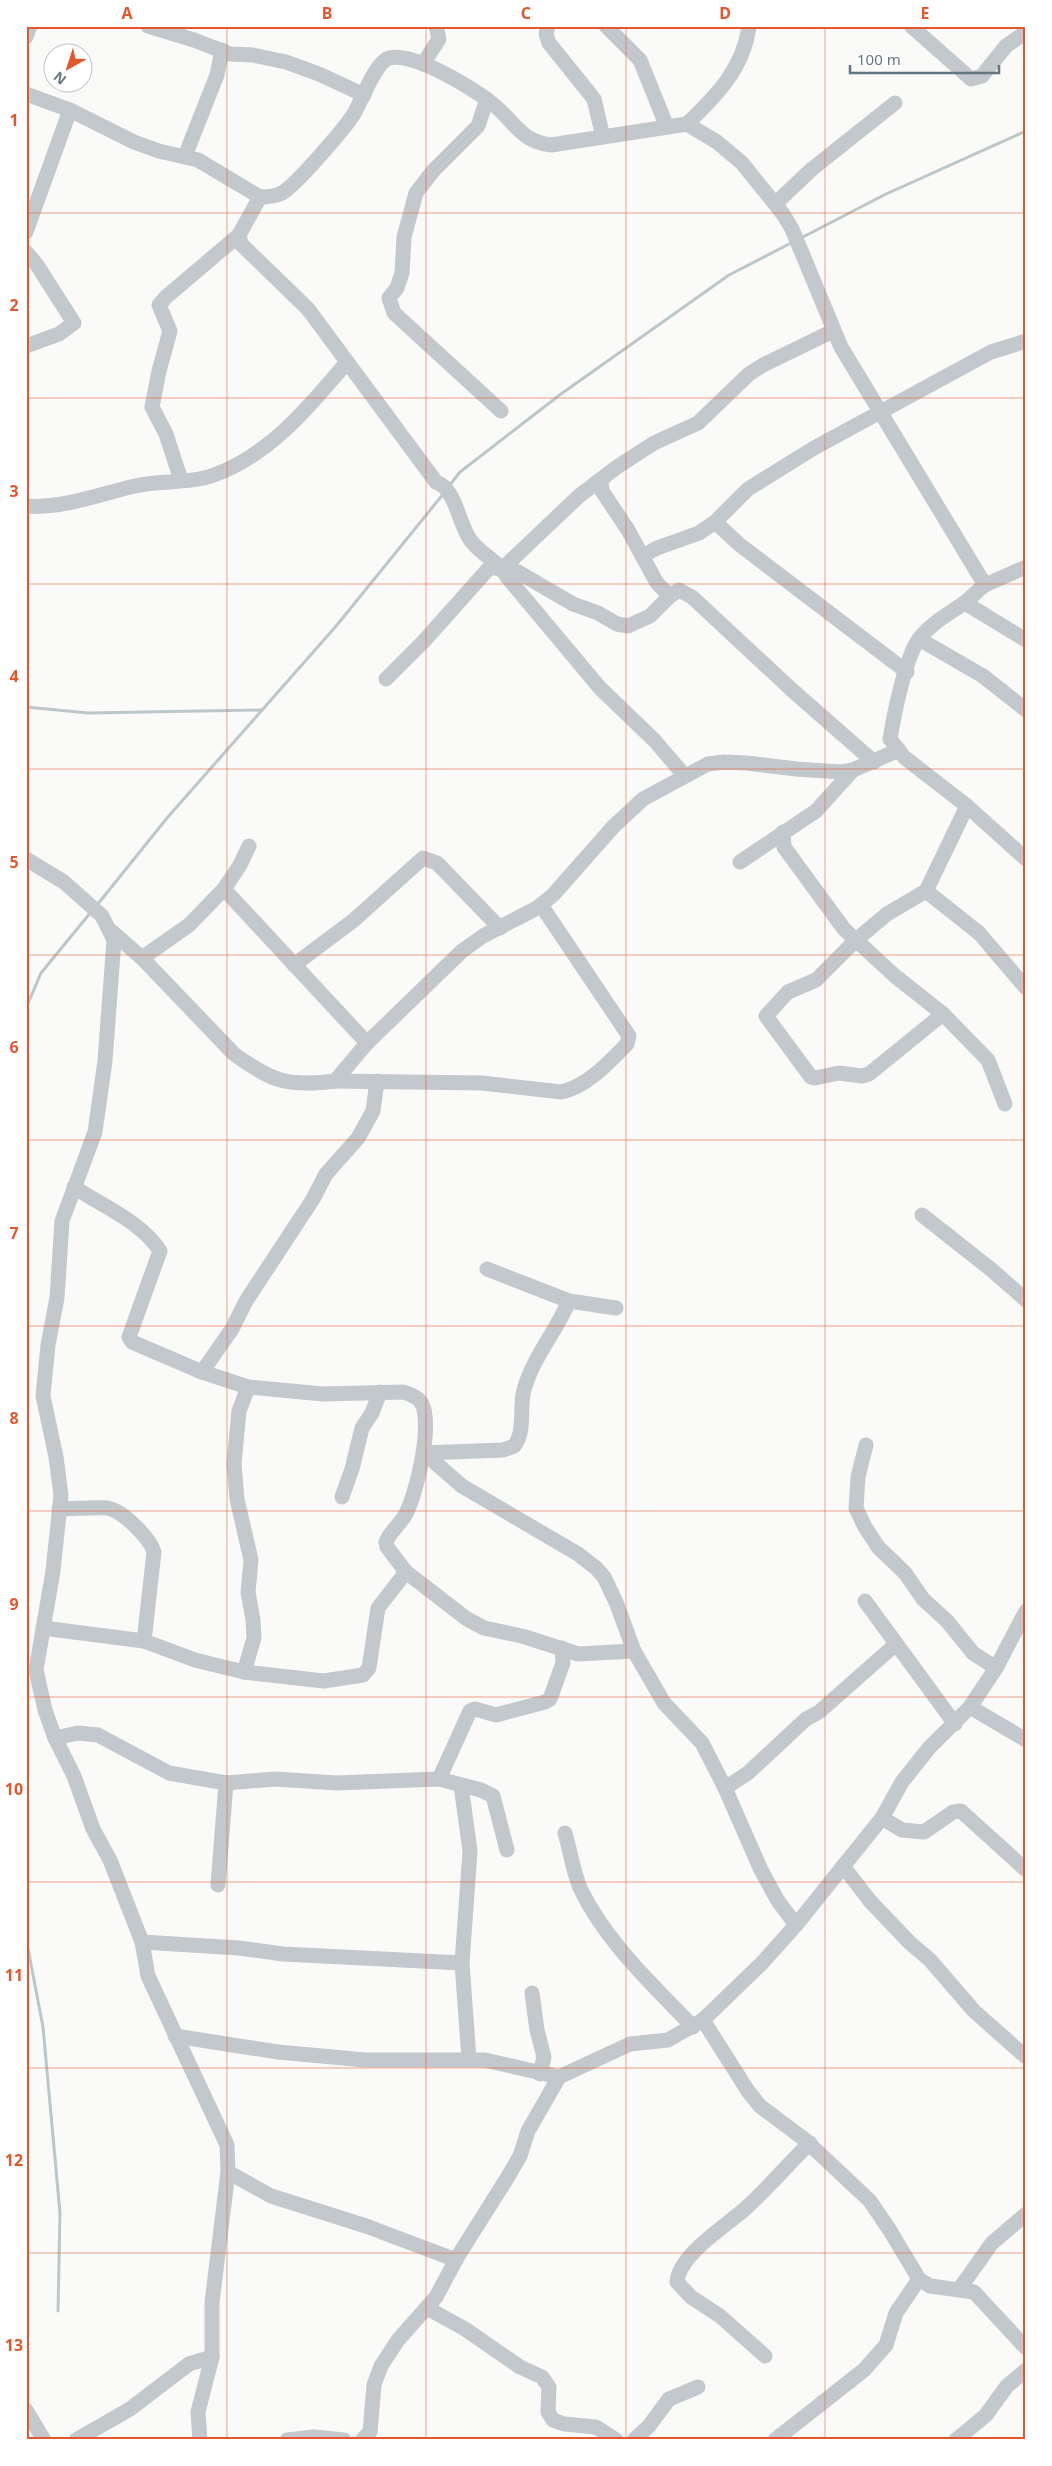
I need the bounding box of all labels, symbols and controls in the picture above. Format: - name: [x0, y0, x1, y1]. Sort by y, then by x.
- text: A: [121, 2, 133, 24]
- text: B: [322, 2, 332, 24]
- text: C: [521, 2, 531, 24]
- text: D: [719, 2, 731, 24]
- text: E: [921, 2, 930, 24]
- north arrow: [42, 42, 92, 92]
- scale bar: [850, 42, 998, 74]
- text: 100 m: [857, 49, 901, 69]
- text: N: [49, 68, 70, 89]
- text: 1: [9, 109, 19, 131]
- text: 2: [9, 294, 19, 316]
- text: 3: [9, 480, 19, 502]
- text: 4: [9, 665, 19, 687]
- text: 5: [9, 851, 19, 873]
- text: 6: [9, 1036, 19, 1058]
- text: 7: [9, 1222, 19, 1244]
- text: 8: [9, 1407, 19, 1429]
- text: 9: [9, 1593, 19, 1615]
- text: 10: [5, 1778, 23, 1800]
- text: 11: [5, 1964, 23, 1986]
- text: 12: [5, 2149, 23, 2171]
- text: 13: [5, 2334, 23, 2356]

